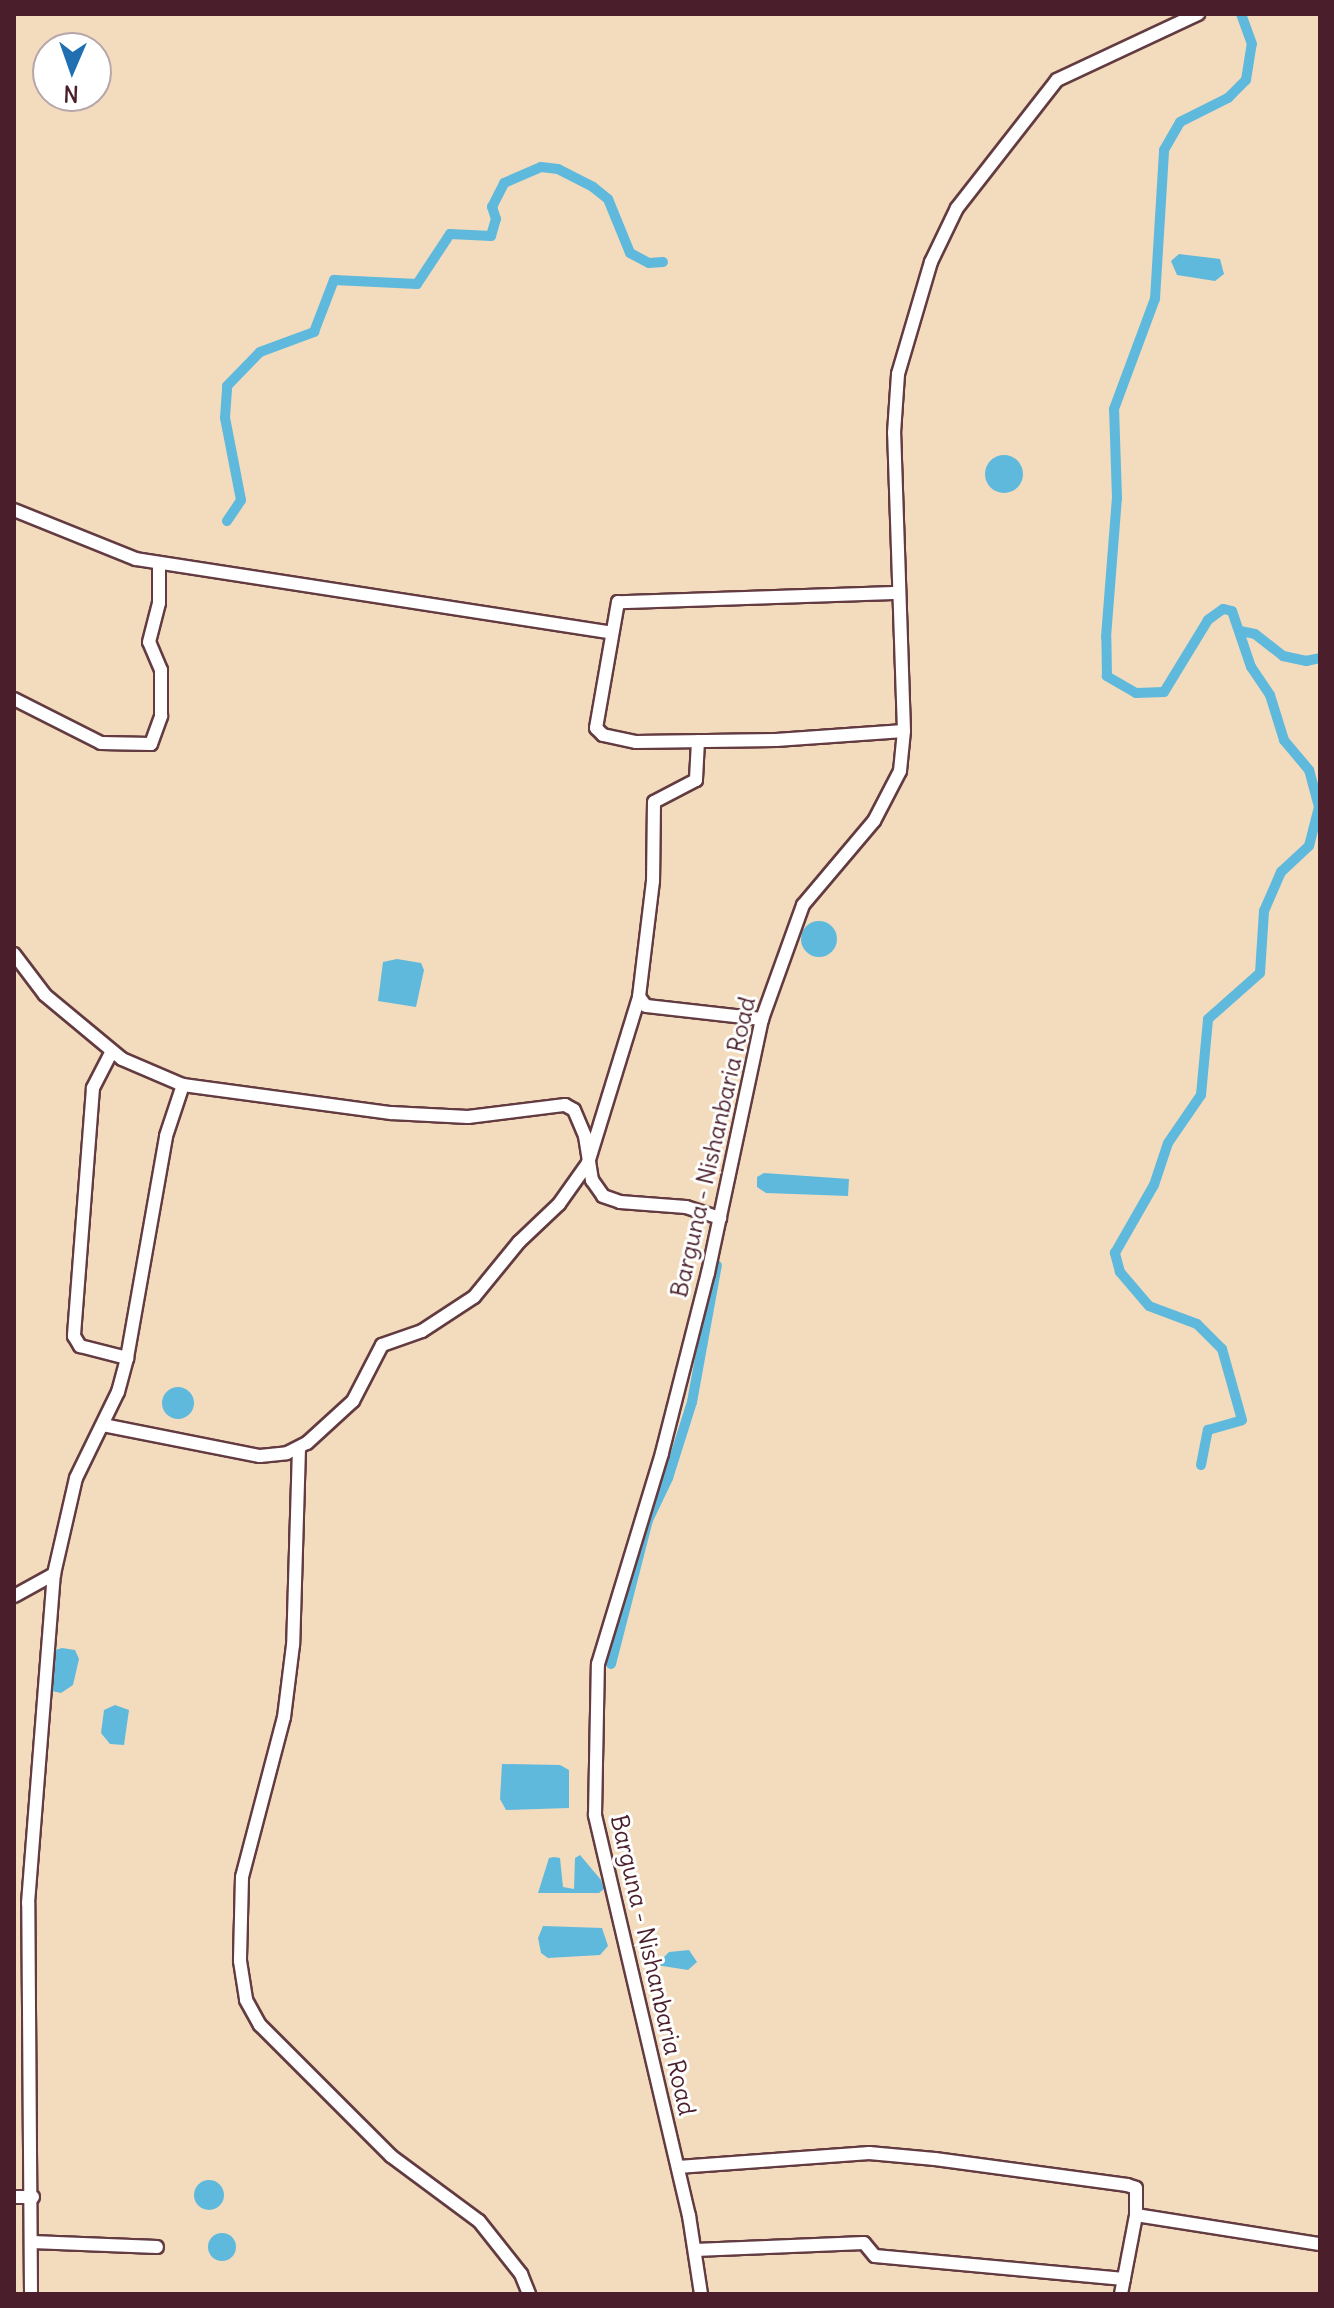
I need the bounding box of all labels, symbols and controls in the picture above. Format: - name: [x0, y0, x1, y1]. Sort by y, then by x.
- north arrow: [32, 32, 112, 112]
- text: N: [63, 80, 79, 108]
- street label: Barguna - Nishanbaria Road: [664, 994, 762, 1300]
- street label: Barguna - Nishanbaria Road: [604, 1812, 702, 2118]

